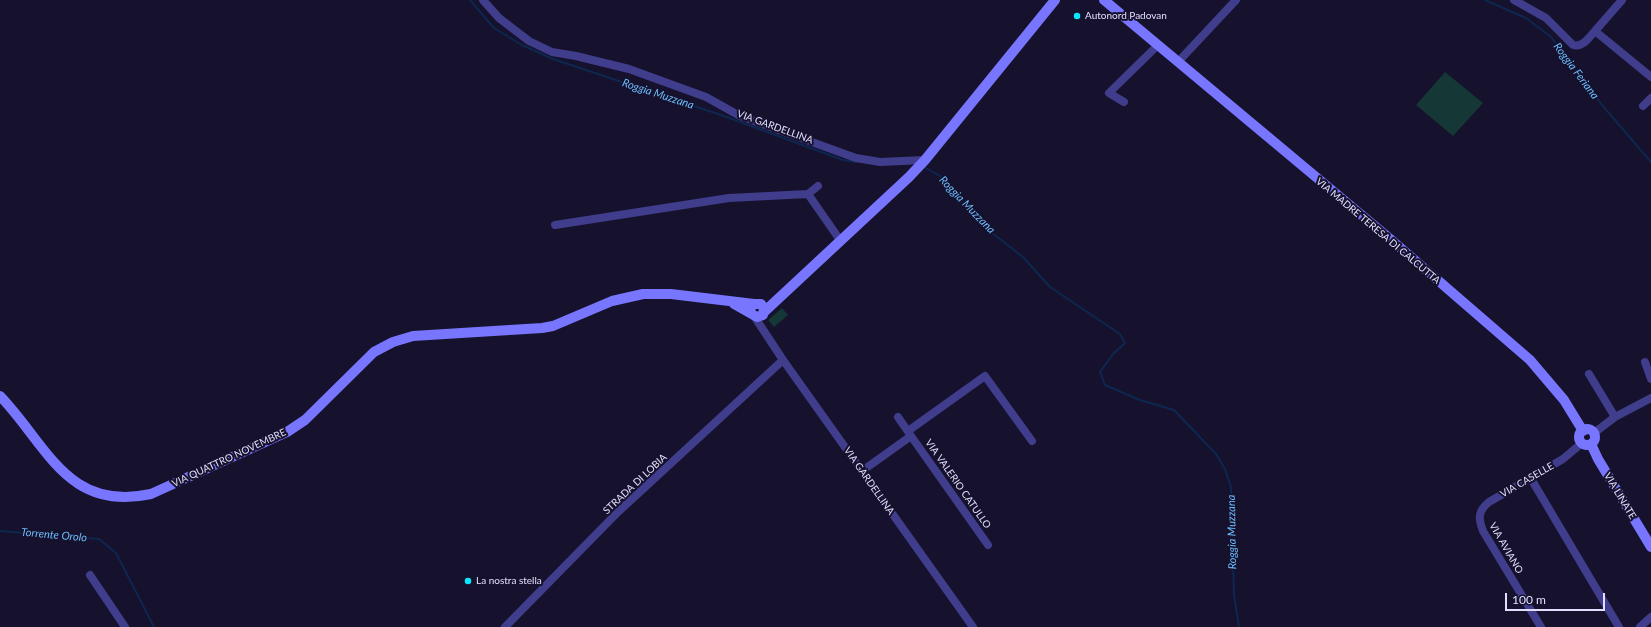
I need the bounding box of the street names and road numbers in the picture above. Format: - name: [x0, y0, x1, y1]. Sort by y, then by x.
- street label: VIA GARDELLINA: [735, 108, 815, 146]
- street label: VIA MADRE TERESA DI CALCUTTA: [1313, 175, 1443, 287]
- street label: VIA QUATTRO NOVEMBRE: [170, 426, 288, 490]
- street label: VIA VALERIO CATULLO: [923, 437, 993, 531]
- street label: VIA GARDELLINA: [841, 445, 897, 517]
- street label: STRADA DI LOBIA: [601, 451, 669, 517]
- street label: VIA CASELLE: [1498, 460, 1556, 500]
- street label: VIA LINATE: [1601, 471, 1639, 521]
- street label: VIA AVIANO: [1487, 520, 1525, 576]

